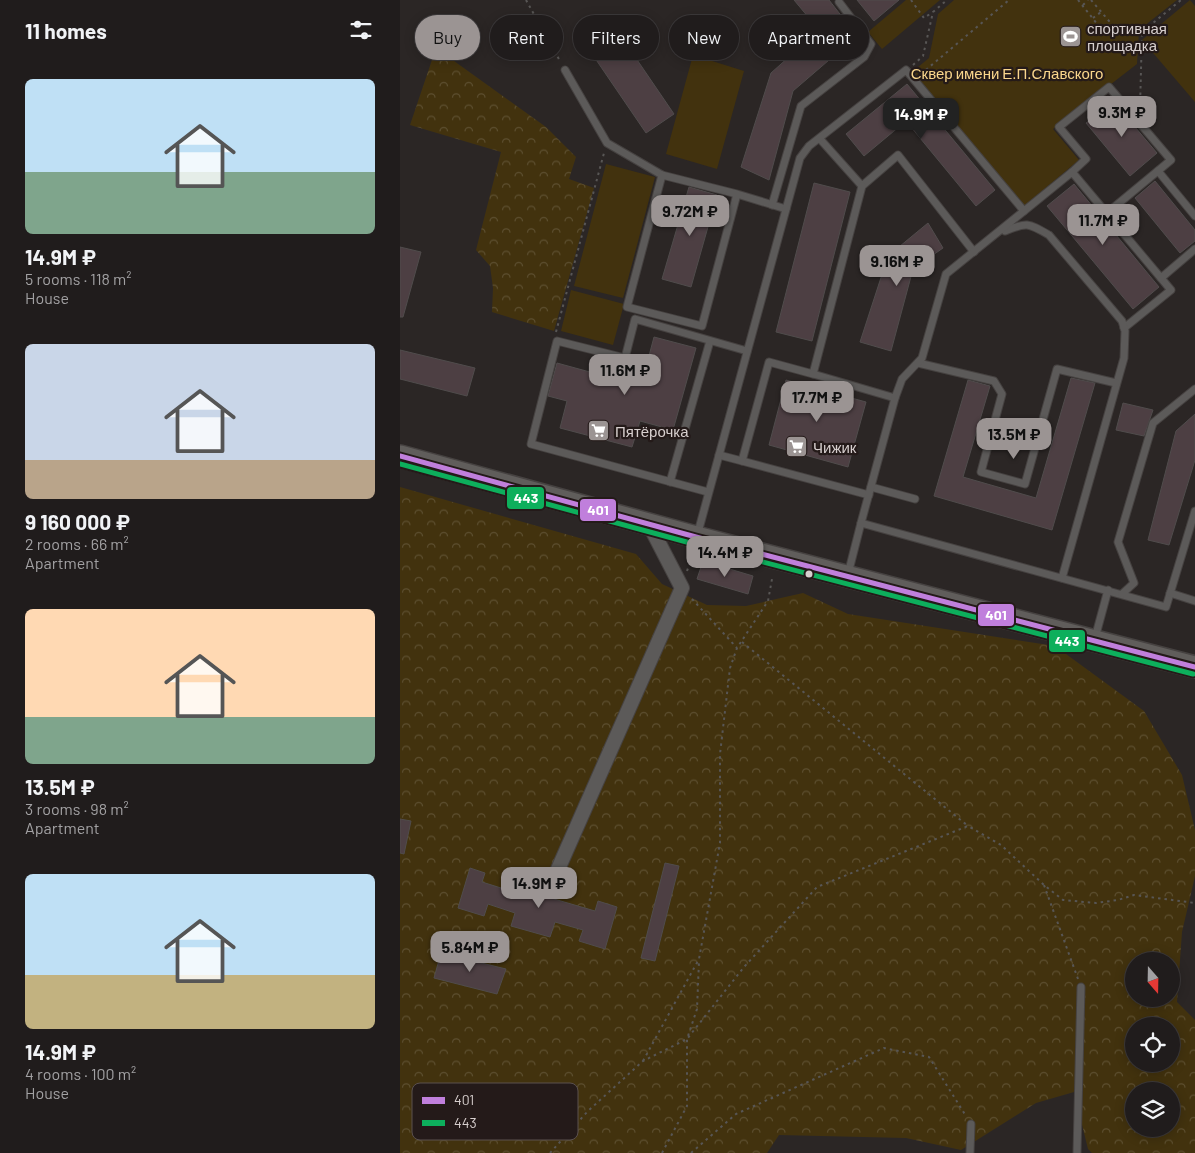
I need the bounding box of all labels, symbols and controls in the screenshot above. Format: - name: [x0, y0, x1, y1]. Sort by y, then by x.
- chip: Buy: [415, 15, 480, 60]
- chip: Rent: [490, 15, 563, 60]
- chip: Filters: [573, 15, 659, 60]
- chip: New: [669, 15, 739, 60]
- chip: Apartment: [749, 15, 869, 60]
- icon: filters: [347, 16, 375, 44]
- text: 11 homes: [25, 18, 107, 43]
- place label: спортивная площадка: [1087, 19, 1167, 54]
- sports icon: спортивная площадка: [1059, 25, 1083, 49]
- park label: Сквер имени Е.П.Славского: [911, 64, 1103, 82]
- pin: 9.3M ₽: [1081, 96, 1163, 138]
- pin: 14.9M ₽: [875, 98, 967, 140]
- text: 9.3M ₽: [1098, 102, 1146, 121]
- text: 14.9M ₽: [894, 104, 948, 123]
- icon: home: [155, 111, 245, 201]
- pin: 9.72M ₽: [644, 194, 736, 237]
- text: 9.72M ₽: [662, 201, 718, 220]
- pin: 11.7M ₽: [1057, 204, 1149, 246]
- text: 11.7M ₽: [1078, 210, 1128, 229]
- text: 14.9M ₽: [25, 244, 96, 269]
- pin: 9.16M ₽: [851, 244, 943, 287]
- text: 9.16M ₽: [871, 251, 923, 270]
- text: 5 rooms · 118 m²: [25, 269, 132, 288]
- text: House: [25, 288, 69, 307]
- pin: 11.6M ₽: [579, 354, 671, 396]
- text: 11.6M ₽: [600, 360, 650, 379]
- icon: home: [155, 376, 245, 466]
- pin: 17.7M ₽: [771, 380, 863, 423]
- text: 17.7M ₽: [792, 387, 842, 406]
- pin: 13.5M ₽: [968, 418, 1060, 460]
- supermarket icon: Пятёрочка: [587, 419, 611, 443]
- place label: Пятёрочка: [615, 422, 689, 440]
- text: 13.5M ₽: [987, 424, 1041, 443]
- supermarket icon: Чижик: [785, 435, 809, 459]
- place label: Чижик: [813, 438, 857, 456]
- line badge: 443: [506, 486, 545, 510]
- text: 443: [514, 489, 538, 506]
- line badge: 401: [579, 498, 617, 522]
- text: 401: [587, 501, 609, 518]
- text: 9 160 000 ₽: [25, 509, 130, 534]
- text: 2 rooms · 66 m²: [25, 534, 129, 553]
- pin: 14.4M ₽: [679, 536, 771, 578]
- text: 14.4M ₽: [697, 542, 753, 561]
- text: Apartment: [25, 553, 100, 572]
- unlabelled marker: [804, 569, 814, 579]
- line badge: 401: [977, 603, 1015, 627]
- text: 401: [985, 606, 1007, 623]
- line badge: 443: [1048, 629, 1086, 653]
- text: 443: [1055, 632, 1079, 649]
- icon: home: [155, 641, 245, 731]
- text: 13.5M ₽: [25, 774, 95, 799]
- text: 3 rooms · 98 m²: [25, 799, 129, 818]
- text: Apartment: [25, 818, 100, 837]
- pin: 14.9M ₽: [493, 866, 585, 909]
- text: 14.9M ₽: [512, 873, 566, 892]
- icon: home: [155, 906, 245, 996]
- pin: 5.84M ₽: [424, 930, 516, 973]
- text: 5.84M ₽: [441, 937, 499, 956]
- north arrow: [1125, 952, 1180, 1008]
- map controls: [1125, 952, 1180, 1137]
- button: locate: [1125, 1017, 1180, 1072]
- text: 14.9M ₽: [25, 1039, 96, 1064]
- text: 4 rooms · 100 m²: [25, 1064, 136, 1083]
- button: layers: [1125, 1082, 1180, 1137]
- text: House: [25, 1083, 69, 1102]
- legend: [412, 1083, 578, 1140]
- text: 401: [454, 1091, 474, 1108]
- text: 443: [454, 1114, 477, 1131]

